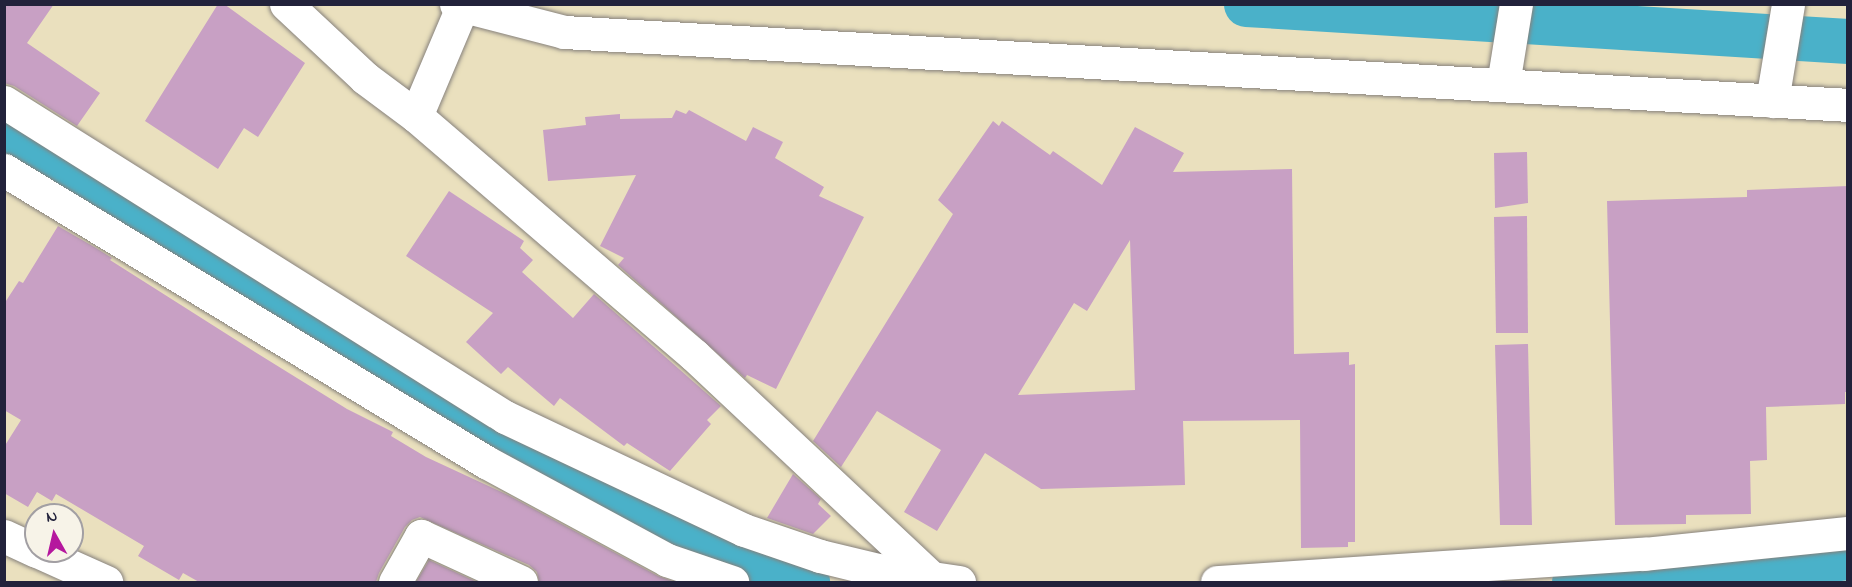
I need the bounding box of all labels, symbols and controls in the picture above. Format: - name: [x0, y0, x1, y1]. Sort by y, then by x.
- north arrow: [24, 503, 84, 563]
- text: N: [45, 505, 59, 530]

